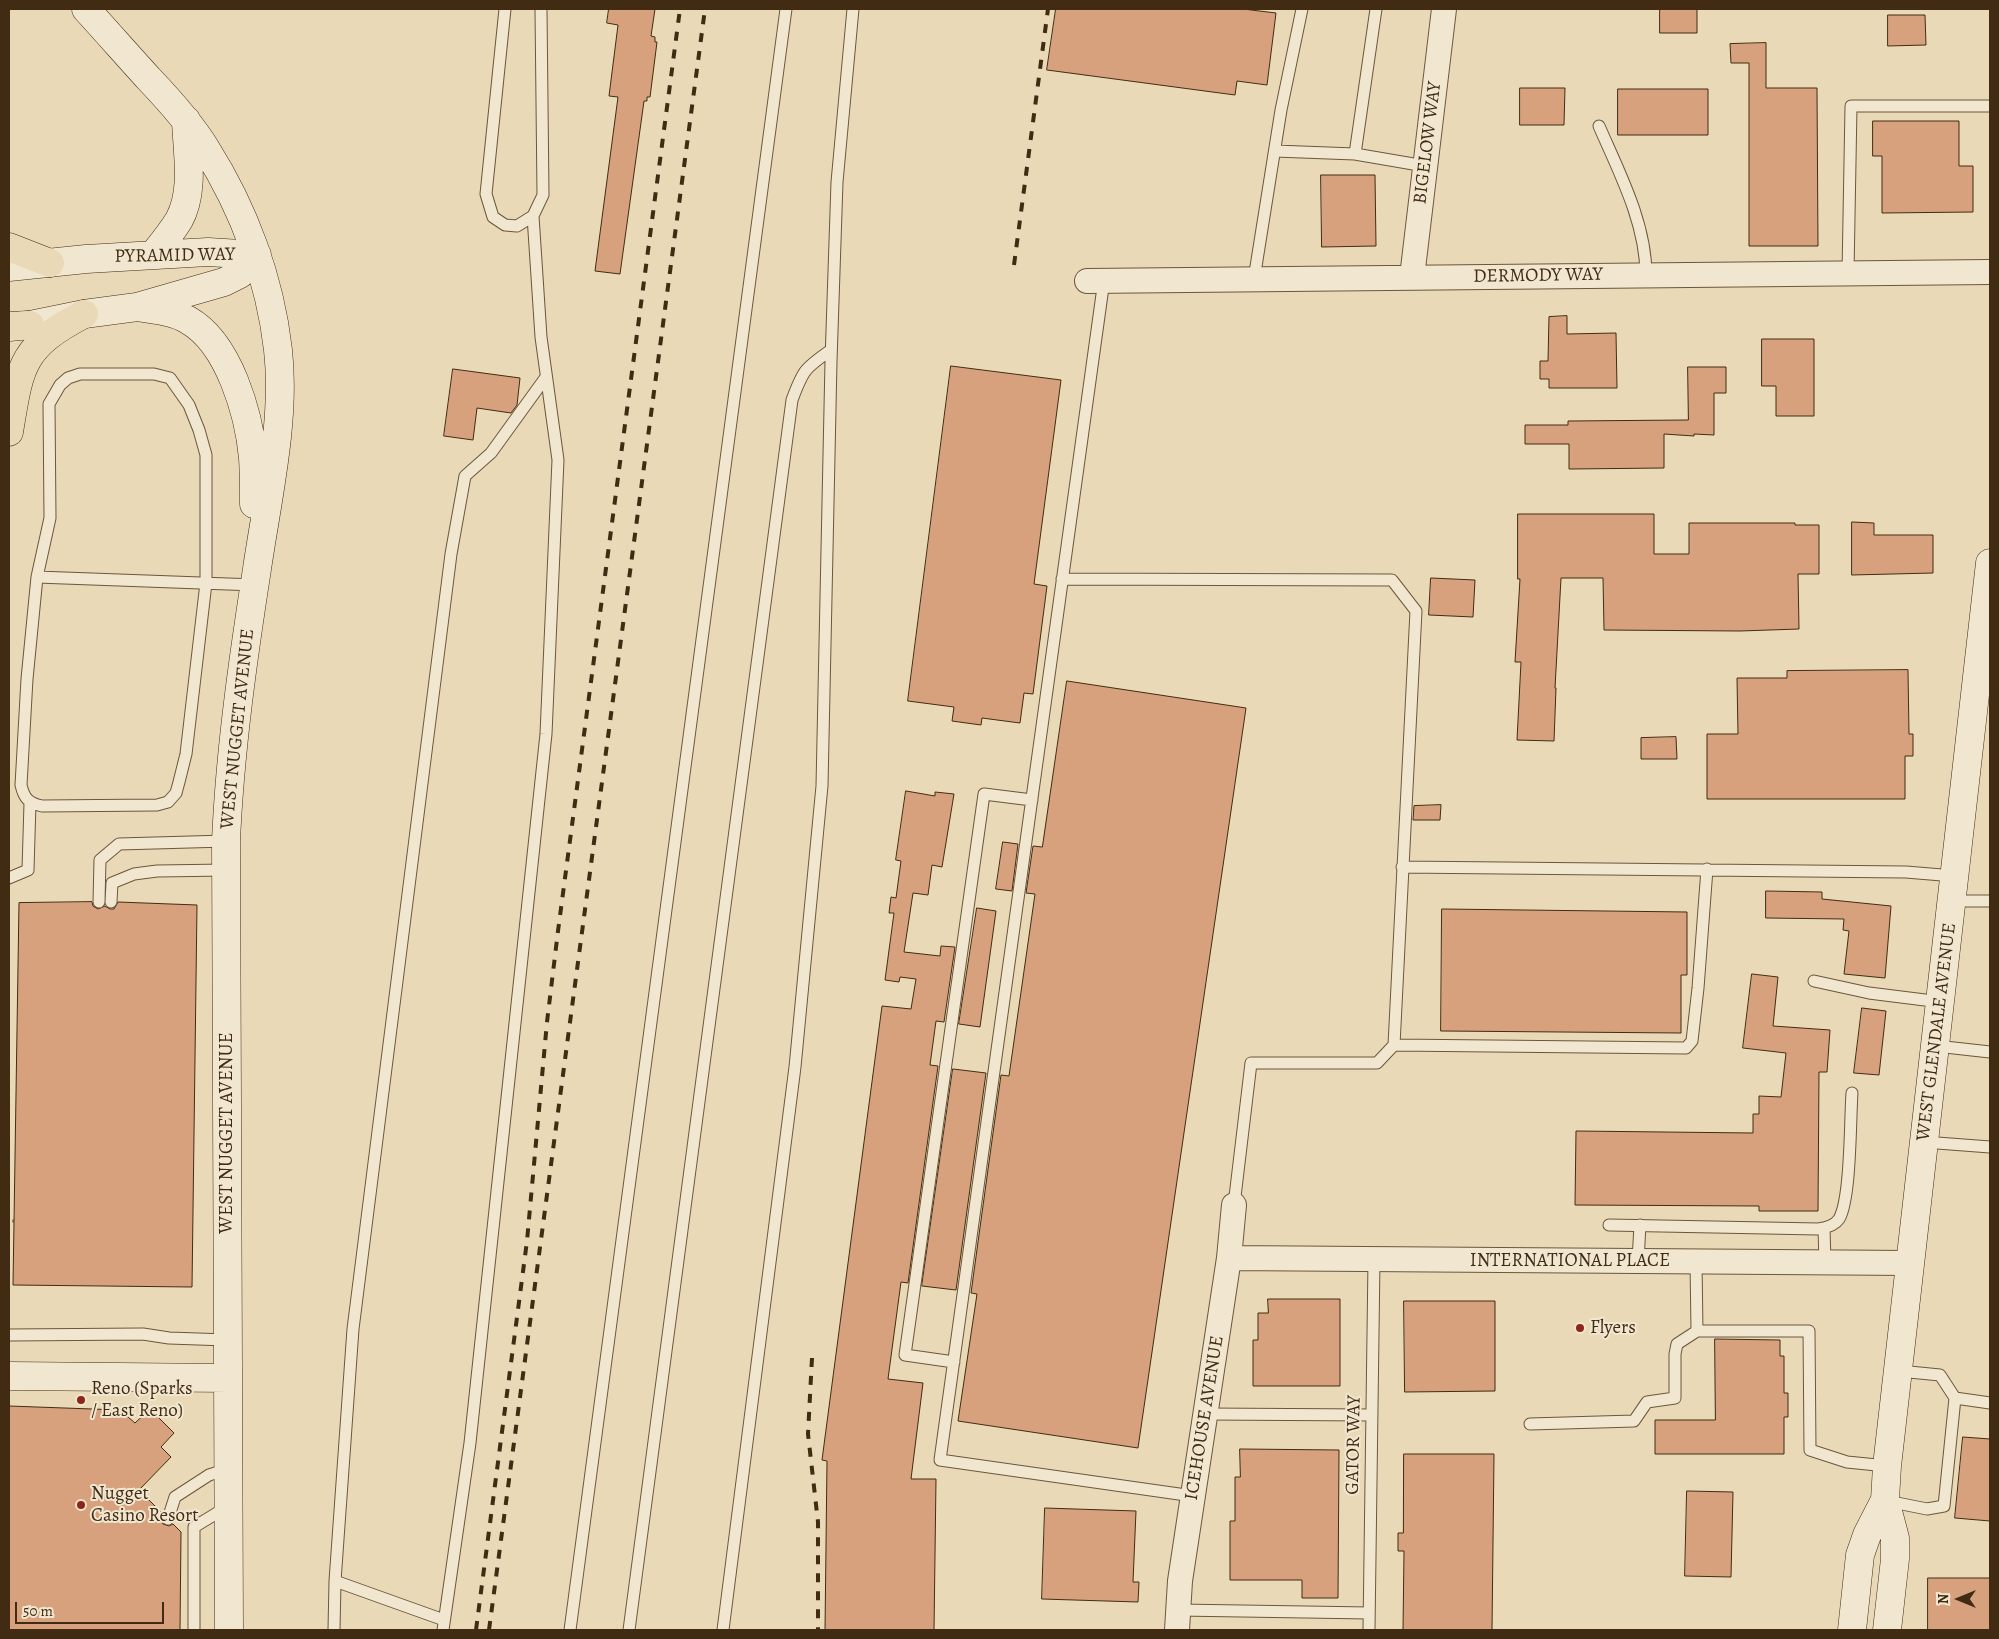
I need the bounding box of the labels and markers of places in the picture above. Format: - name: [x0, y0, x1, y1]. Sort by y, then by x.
- place label: Flyers: [1590, 1317, 1636, 1339]
- marker: Flyers: [1574, 1322, 1586, 1334]
- place label: Reno (Sparks / East Reno): [91, 1378, 193, 1422]
- marker: Reno (Sparks / East Reno): [75, 1394, 87, 1406]
- place label: Nugget Casino Resort: [91, 1483, 199, 1527]
- marker: Nugget Casino Resort: [75, 1499, 87, 1511]

